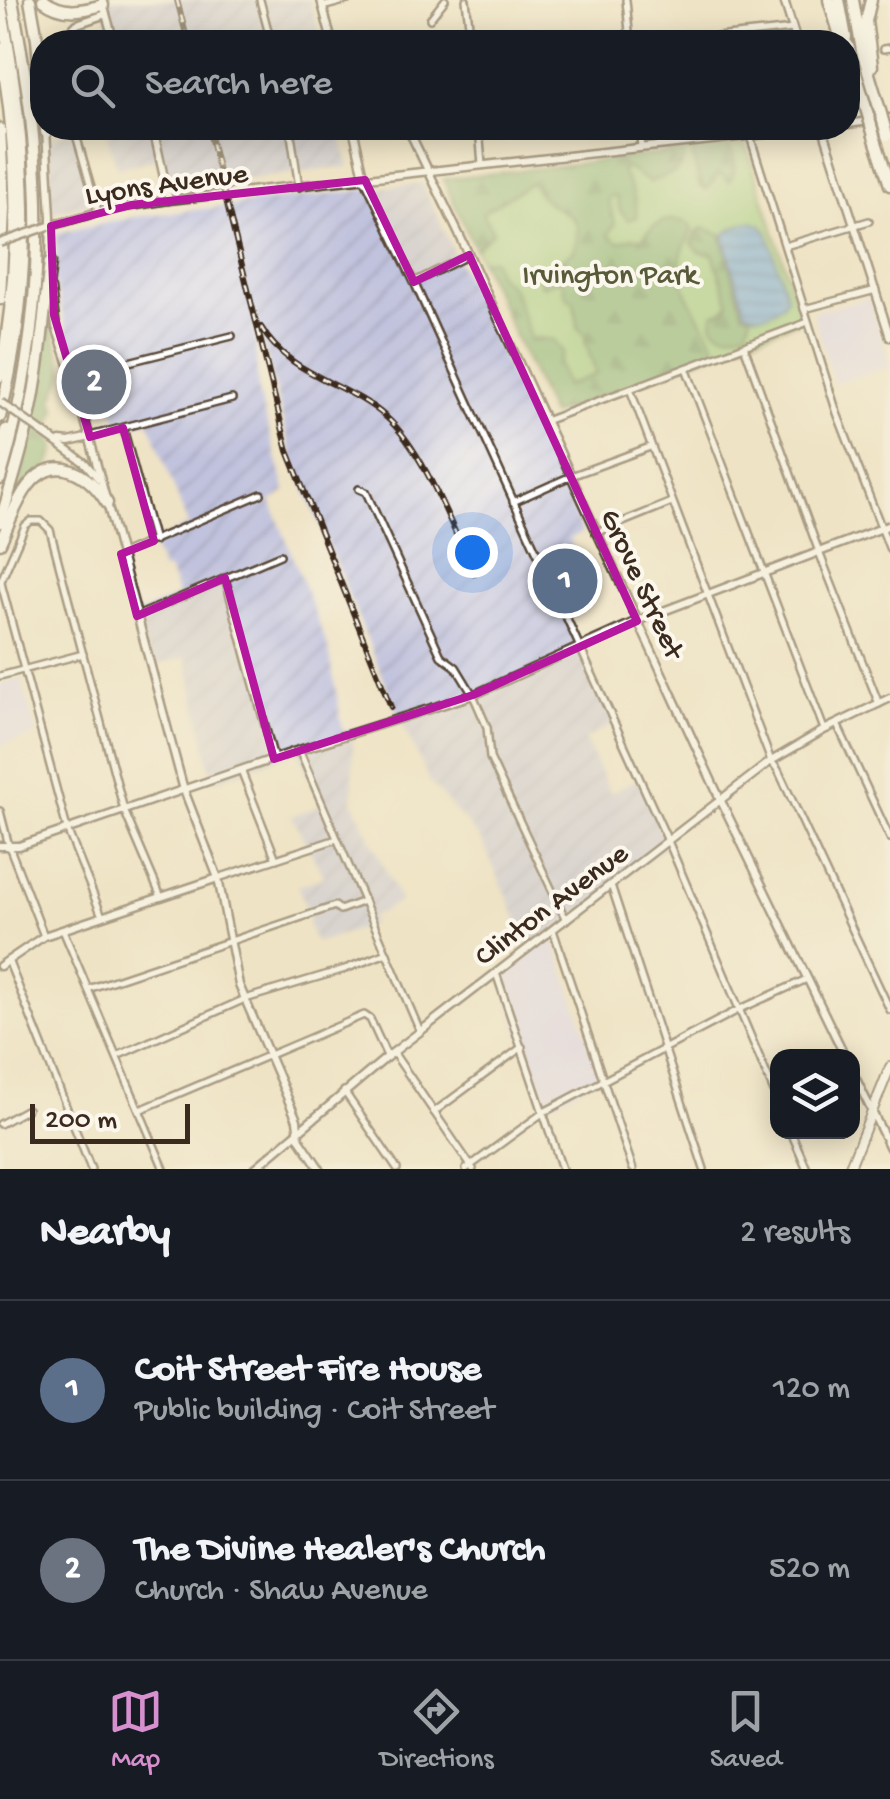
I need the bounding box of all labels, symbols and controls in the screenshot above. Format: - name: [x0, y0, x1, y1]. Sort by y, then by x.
- search box: [30, 30, 860, 140]
- icon: search: [65, 58, 120, 113]
- text: Search here: [145, 63, 332, 107]
- street label: Lyons Avenue: [83, 158, 251, 215]
- park label: Irvington Park: [522, 260, 700, 295]
- pin: 2: [62, 344, 126, 420]
- street label: Grove Street: [590, 505, 691, 668]
- your location: [447, 527, 498, 578]
- pin: 1: [532, 544, 598, 618]
- street label: Clinton Avenue: [469, 837, 637, 976]
- map controls: [770, 1049, 860, 1139]
- button: layers: [770, 1049, 860, 1139]
- scale bar: [30, 1099, 190, 1144]
- text: 200 m: [45, 1105, 117, 1138]
- text: Nearby: [40, 1210, 170, 1259]
- text: 2 results: [740, 1215, 850, 1253]
- text: Coit Street Fire House: [135, 1349, 481, 1393]
- text: 1: [66, 1371, 79, 1409]
- text: 120 m: [773, 1371, 850, 1409]
- text: Public building · Coit Street: [135, 1393, 494, 1431]
- text: The Divine Healer's Church: [135, 1529, 545, 1573]
- text: 2: [65, 1551, 80, 1589]
- text: 520 m: [769, 1551, 850, 1589]
- text: Church · Shaw Avenue: [135, 1573, 428, 1611]
- tab: Map: [108, 1684, 163, 1777]
- tab: Directions: [380, 1684, 494, 1777]
- tab: Saved: [710, 1684, 782, 1777]

